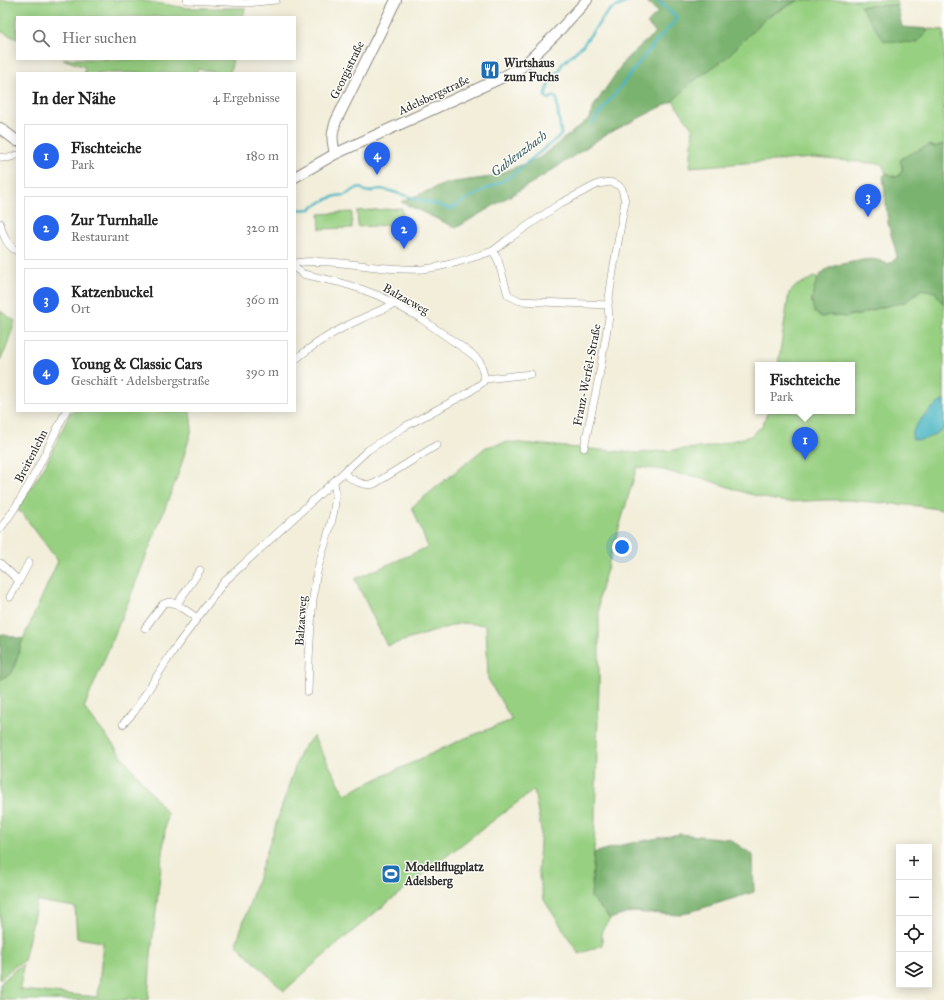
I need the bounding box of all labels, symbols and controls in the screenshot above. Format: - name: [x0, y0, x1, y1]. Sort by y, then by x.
- search box: [16, 16, 296, 60]
- icon: search: [30, 27, 52, 49]
- text: Hier suchen: [62, 29, 137, 47]
- street label: Georgistraße: [327, 39, 368, 102]
- place label: Wirtshaus zum Fuchs: [504, 56, 559, 84]
- restaurant icon: Wirtshaus zum Fuchs: [479, 59, 501, 81]
- street label: Adelsbergstraße: [395, 72, 472, 119]
- text: In der Nähe: [32, 88, 116, 109]
- text: 4 Ergebnisse: [213, 90, 280, 106]
- water label: Gablenzbach: [488, 127, 551, 180]
- text: Fischteiche: [71, 139, 141, 157]
- pin: 4: [364, 142, 390, 175]
- text: 1: [43, 148, 49, 164]
- text: 180 m: [246, 148, 279, 164]
- text: Park: [71, 157, 95, 173]
- pin: 3: [855, 184, 881, 217]
- text: Zur Turnhalle: [71, 211, 158, 229]
- pin: 2: [391, 216, 417, 249]
- text: 2: [43, 220, 49, 236]
- text: 320 m: [246, 220, 279, 236]
- text: Restaurant: [71, 229, 129, 245]
- street label: Balzacweg: [380, 281, 432, 318]
- text: Katzenbuckel: [71, 283, 153, 301]
- text: 3: [43, 292, 49, 308]
- text: 360 m: [246, 292, 279, 308]
- text: Ort: [71, 301, 90, 317]
- street label: Franz-Werfel-Straße: [570, 323, 604, 427]
- text: Young & Classic Cars: [71, 355, 202, 373]
- popup: [755, 362, 855, 414]
- text: 4: [42, 364, 50, 380]
- text: 390 m: [246, 364, 279, 380]
- text: Fischteiche: [770, 371, 840, 389]
- text: Geschäft · Adelsbergstraße: [71, 373, 210, 389]
- text: Park: [770, 389, 793, 405]
- street label: Breitenlehn: [12, 427, 51, 485]
- pin: 1: [792, 427, 818, 460]
- your location: [612, 537, 632, 557]
- street label: Balzacweg: [292, 595, 311, 647]
- map controls: [896, 844, 932, 988]
- button: +: [896, 844, 932, 880]
- place label: Modellflugplatz Adelsberg: [404, 860, 484, 889]
- sports icon: Modellflugplatz Adelsberg: [380, 863, 402, 885]
- button: −: [896, 880, 932, 916]
- button: locate: [896, 916, 932, 952]
- button: layers: [896, 952, 932, 988]

